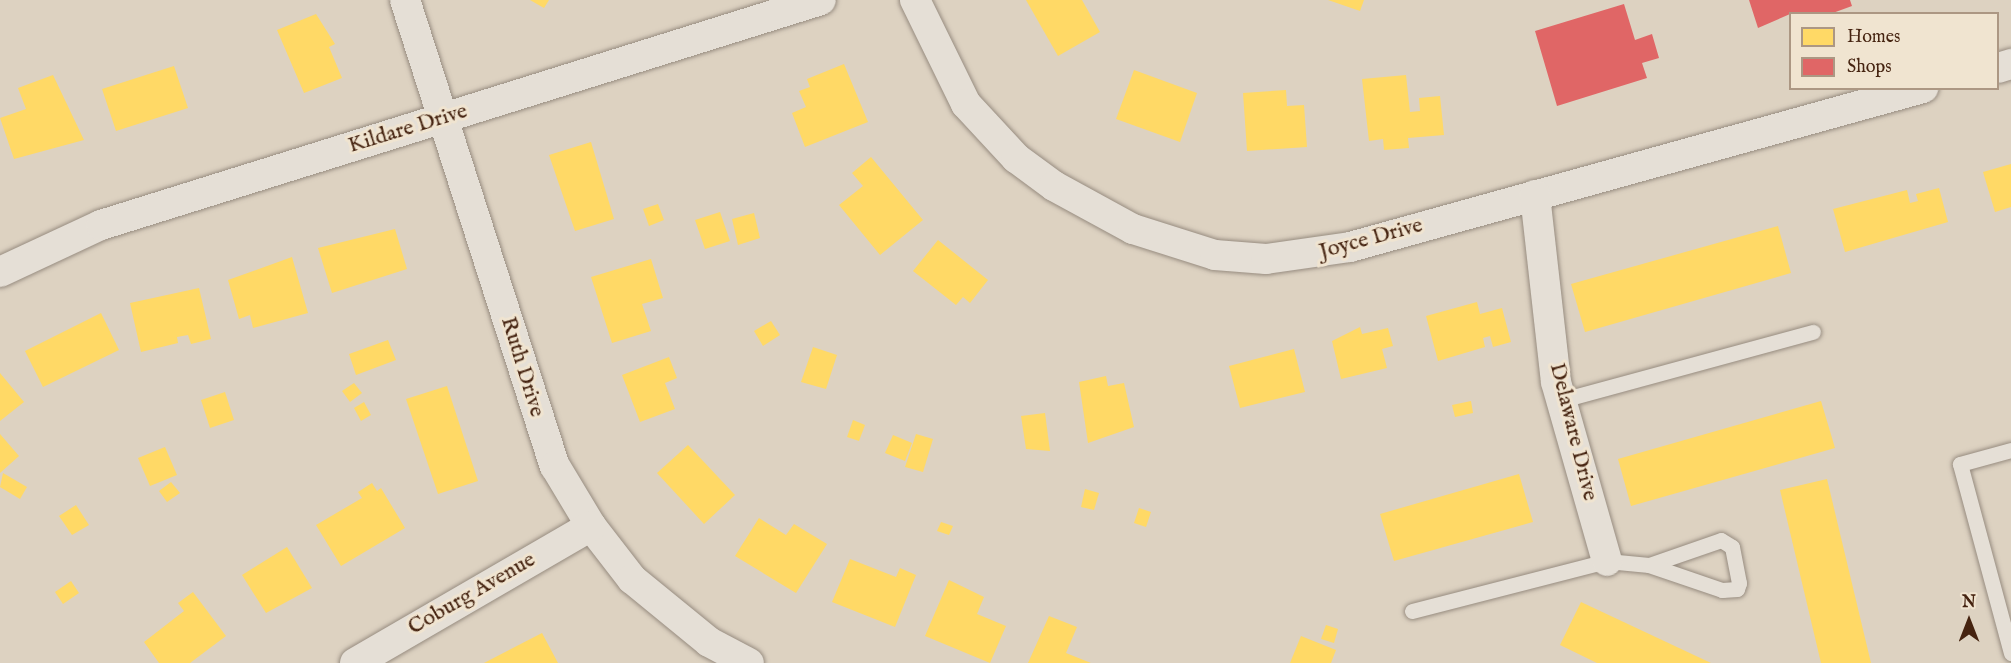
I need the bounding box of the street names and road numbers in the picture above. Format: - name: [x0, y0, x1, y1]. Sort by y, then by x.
- street label: Kildare Drive: [345, 98, 471, 160]
- street label: Joyce Drive: [1316, 213, 1426, 265]
- street label: Ruth Drive: [494, 314, 550, 420]
- street label: Delaware Drive: [1543, 360, 1603, 504]
- street label: Coburg Avenue: [404, 547, 540, 641]

